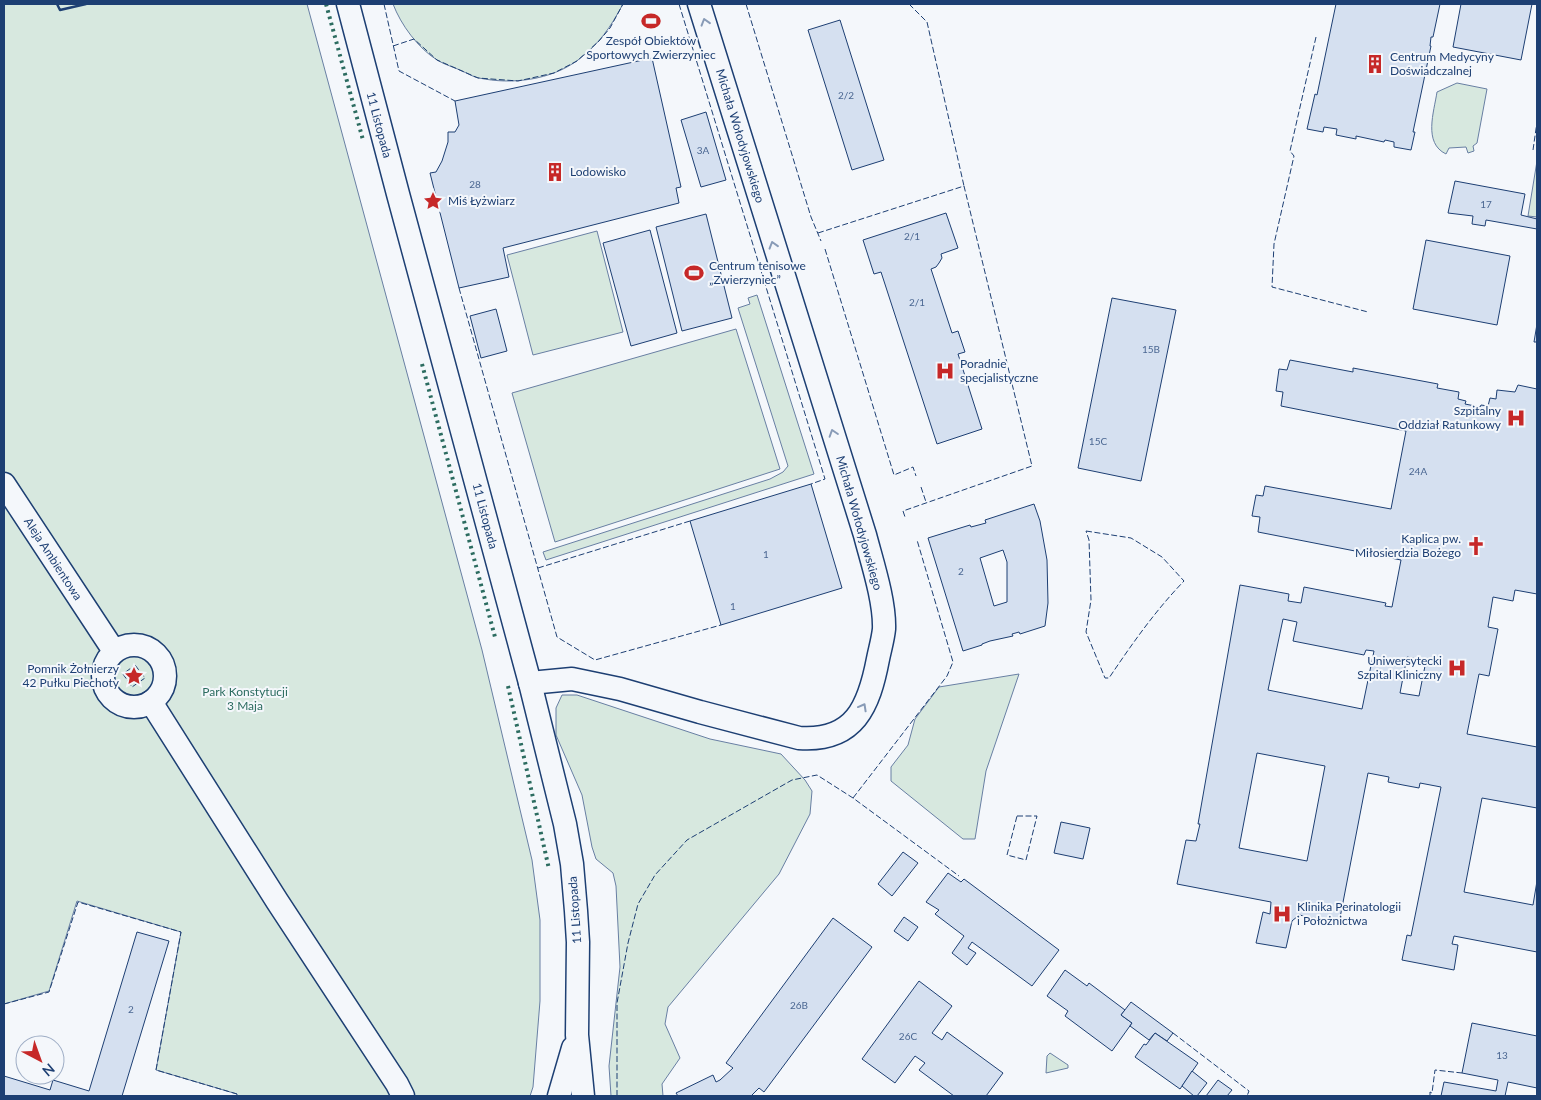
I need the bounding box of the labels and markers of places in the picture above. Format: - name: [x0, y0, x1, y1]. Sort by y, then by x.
- sports icon: Zespół Obiektów Sportowych Zwierzyniec: [640, 10, 662, 32]
- place label: Zespół Obiektów Sportowych Zwierzyniec: [586, 33, 716, 62]
- place label: Centrum Medycyny Doświadczalnej: [1390, 49, 1495, 78]
- building icon: Centrum Medycyny Doświadczalnej: [1364, 53, 1386, 75]
- building icon: Lodowisko: [544, 161, 566, 183]
- place label: Lodowisko: [570, 164, 626, 179]
- place icon: Miś Łyżwiarz: [422, 190, 444, 212]
- place label: Miś Łyżwiarz: [448, 193, 516, 208]
- place label: Centrum tenisowe „Zwierzyniec”: [709, 258, 806, 287]
- sports icon: Centrum tenisowe „Zwierzyniec”: [683, 262, 705, 284]
- place label: Poradnie specjalistyczne: [960, 356, 1038, 385]
- hospital icon: Poradnie specjalistyczne: [934, 360, 956, 382]
- place label: Szpitalny Oddział Ratunkowy: [1398, 403, 1502, 432]
- hospital icon: Szpitalny Oddział Ratunkowy: [1505, 407, 1527, 429]
- place label: Kaplica pw. Miłosierdzia Bożego: [1355, 531, 1461, 560]
- church icon: Kaplica pw. Miłosierdzia Bożego: [1465, 535, 1487, 557]
- place label: Uniwersytecki Szpital Kliniczny: [1357, 653, 1443, 682]
- hospital icon: Uniwersytecki Szpital Kliniczny: [1446, 657, 1468, 679]
- place label: Pomnik Żołnierzy 42 Pułku Piechoty: [23, 661, 120, 690]
- place icon: Pomnik Żołnierzy 42 Pułku Piechoty: [123, 665, 145, 687]
- place label: Klinika Perinatologii i Położnictwa: [1297, 899, 1401, 928]
- hospital icon: Klinika Perinatologii i Położnictwa: [1271, 903, 1293, 925]

